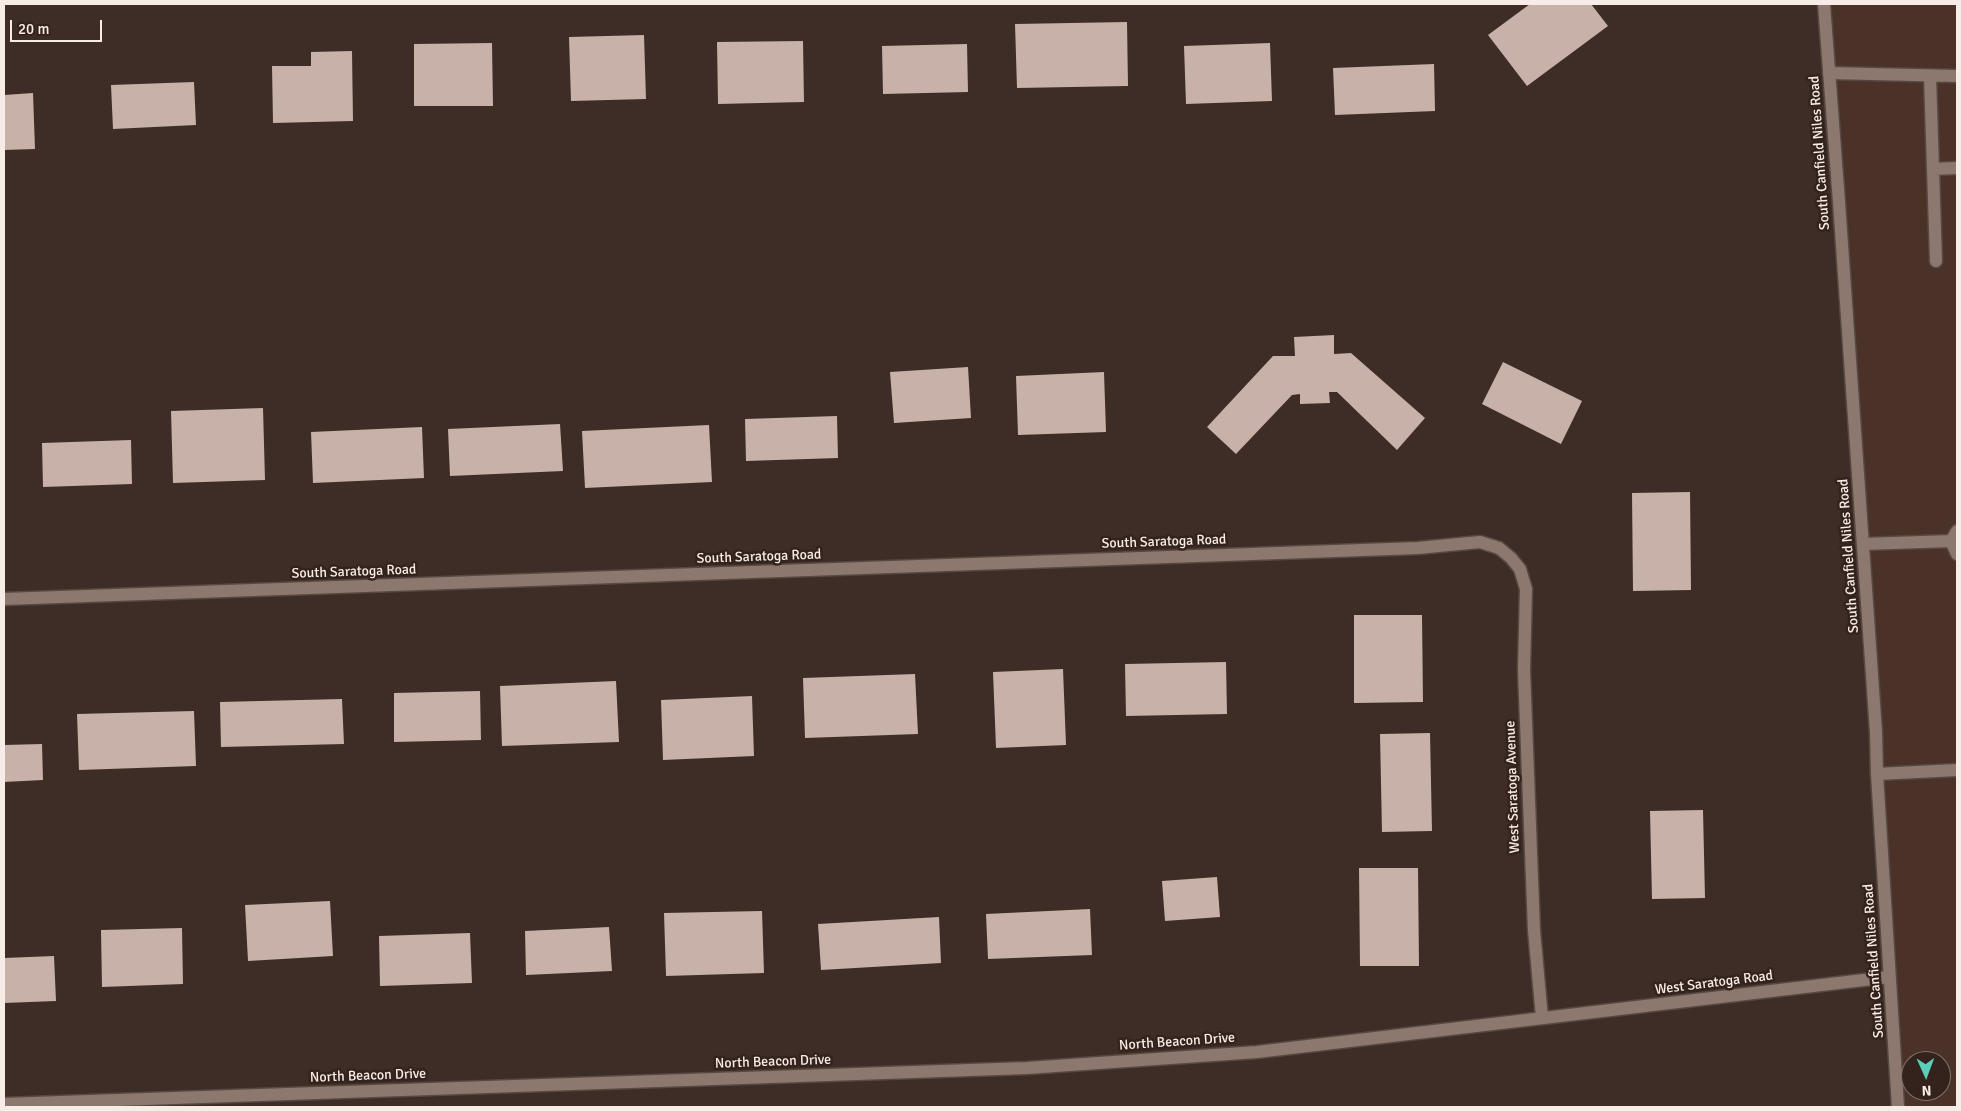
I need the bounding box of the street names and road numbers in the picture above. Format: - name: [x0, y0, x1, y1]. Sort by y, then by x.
- street label: South Canfield Niles Road: [1806, 75, 1834, 231]
- street label: South Canfield Niles Road: [1835, 478, 1863, 634]
- street label: South Saratoga Road: [1101, 531, 1227, 553]
- street label: South Saratoga Road: [696, 546, 822, 568]
- street label: South Saratoga Road: [291, 561, 417, 583]
- street label: West Saratoga Avenue: [1502, 720, 1524, 854]
- street label: South Canfield Niles Road: [1860, 883, 1888, 1039]
- street label: West Saratoga Road: [1654, 967, 1774, 999]
- street label: North Beacon Drive: [1118, 1030, 1236, 1054]
- street label: North Beacon Drive: [715, 1052, 831, 1072]
- street label: North Beacon Drive: [310, 1066, 426, 1086]

